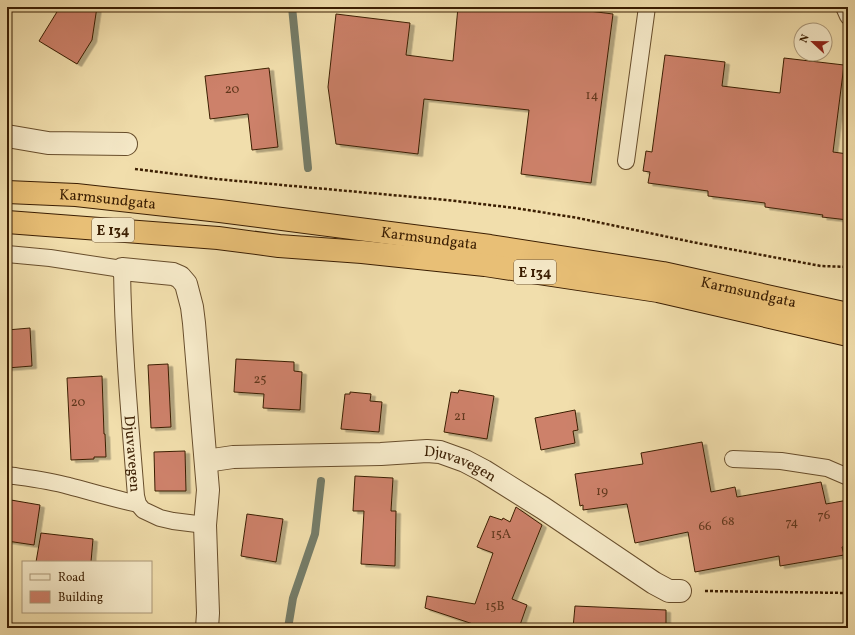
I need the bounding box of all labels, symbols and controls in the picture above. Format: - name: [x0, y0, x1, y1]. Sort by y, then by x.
- north arrow: [793, 22, 833, 62]
- text: N: [797, 32, 814, 45]
- house number: 20: [225, 81, 240, 99]
- house number: 14: [586, 87, 599, 105]
- street label: Karmsundgata: [59, 185, 157, 216]
- road number: E 134: [92, 218, 134, 242]
- street label: Karmsundgata: [380, 223, 479, 256]
- road number: E 134: [514, 260, 556, 284]
- street label: Karmsundgata: [699, 273, 798, 314]
- house number: 25: [253, 371, 267, 389]
- house number: 20: [71, 394, 86, 412]
- house number: 21: [454, 408, 466, 426]
- street label: Djuvavegen: [118, 415, 145, 493]
- street label: Djuvavegen: [423, 442, 500, 488]
- house number: 19: [596, 483, 608, 501]
- house number: 76: [818, 507, 831, 525]
- house number: 68: [721, 513, 735, 531]
- house number: 74: [786, 514, 799, 532]
- house number: 66: [698, 518, 712, 536]
- house number: 15A: [491, 526, 511, 544]
- legend: [22, 561, 152, 613]
- text: Road: [58, 570, 85, 586]
- text: Building: [58, 590, 103, 606]
- house number: 15B: [485, 598, 505, 616]

